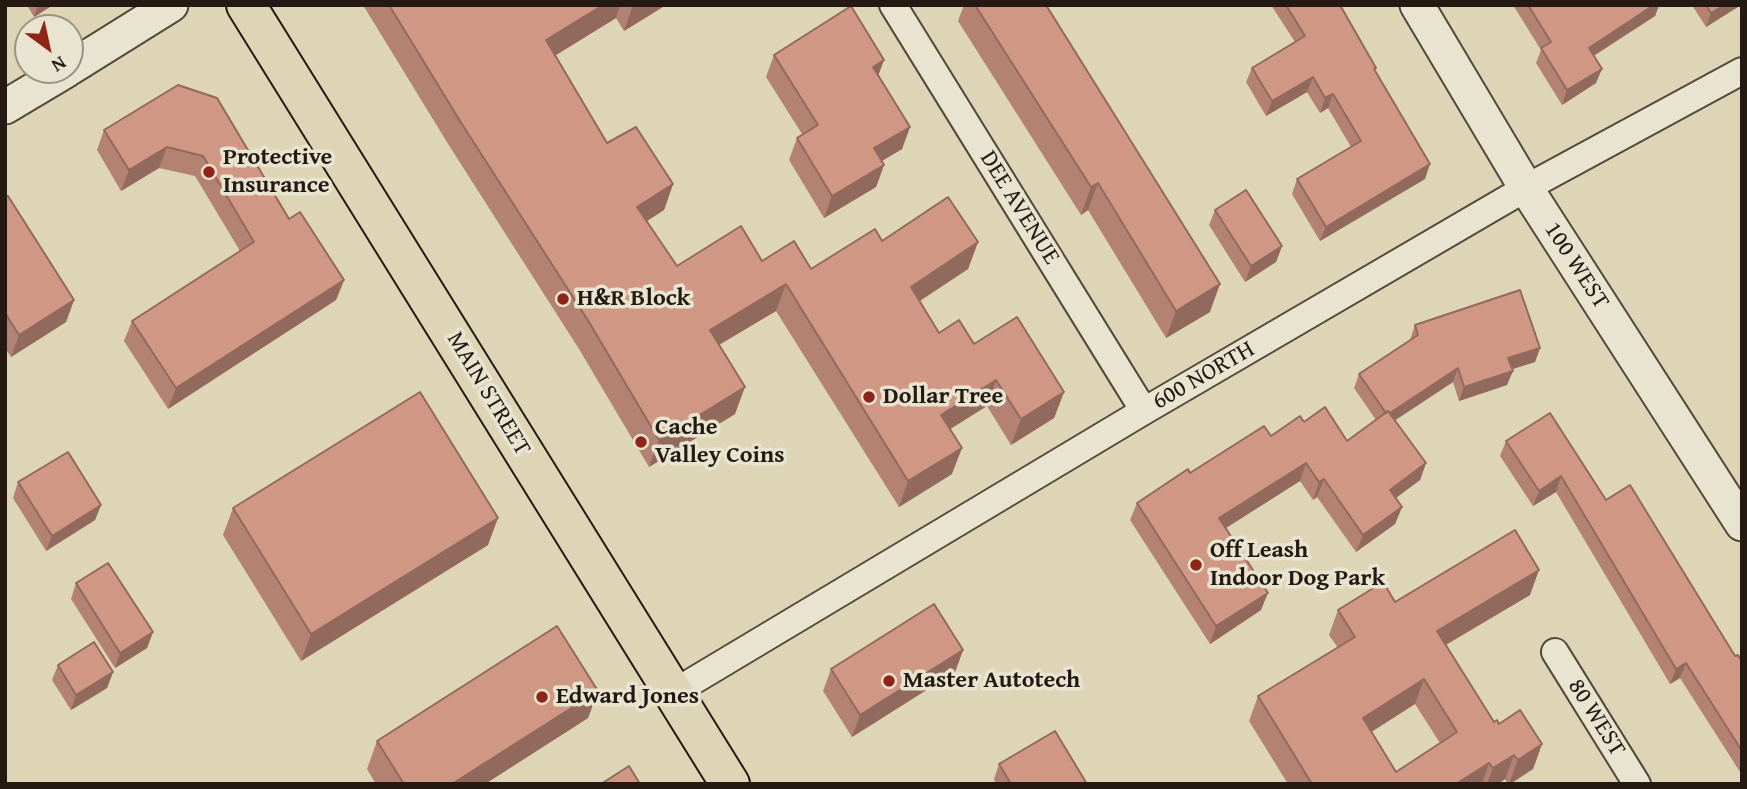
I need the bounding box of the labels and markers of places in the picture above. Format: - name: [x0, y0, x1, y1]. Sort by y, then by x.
- place label: Protective Insurance: [223, 144, 332, 200]
- marker: Protective Insurance: [201, 164, 217, 180]
- place label: H&R Block: [577, 285, 690, 313]
- marker: H&R Block: [555, 291, 571, 307]
- place label: Dollar Tree: [883, 383, 1003, 411]
- marker: Dollar Tree: [861, 389, 877, 405]
- place label: Cache Valley Coins: [655, 414, 784, 470]
- marker: Cache Valley Coins: [633, 434, 649, 450]
- place label: Off Leash Indoor Dog Park: [1210, 537, 1385, 593]
- marker: Off Leash Indoor Dog Park: [1188, 557, 1204, 573]
- place label: Master Autotech: [903, 667, 1080, 695]
- marker: Master Autotech: [881, 673, 897, 689]
- place label: Edward Jones: [556, 683, 699, 711]
- marker: Edward Jones: [534, 689, 550, 705]

